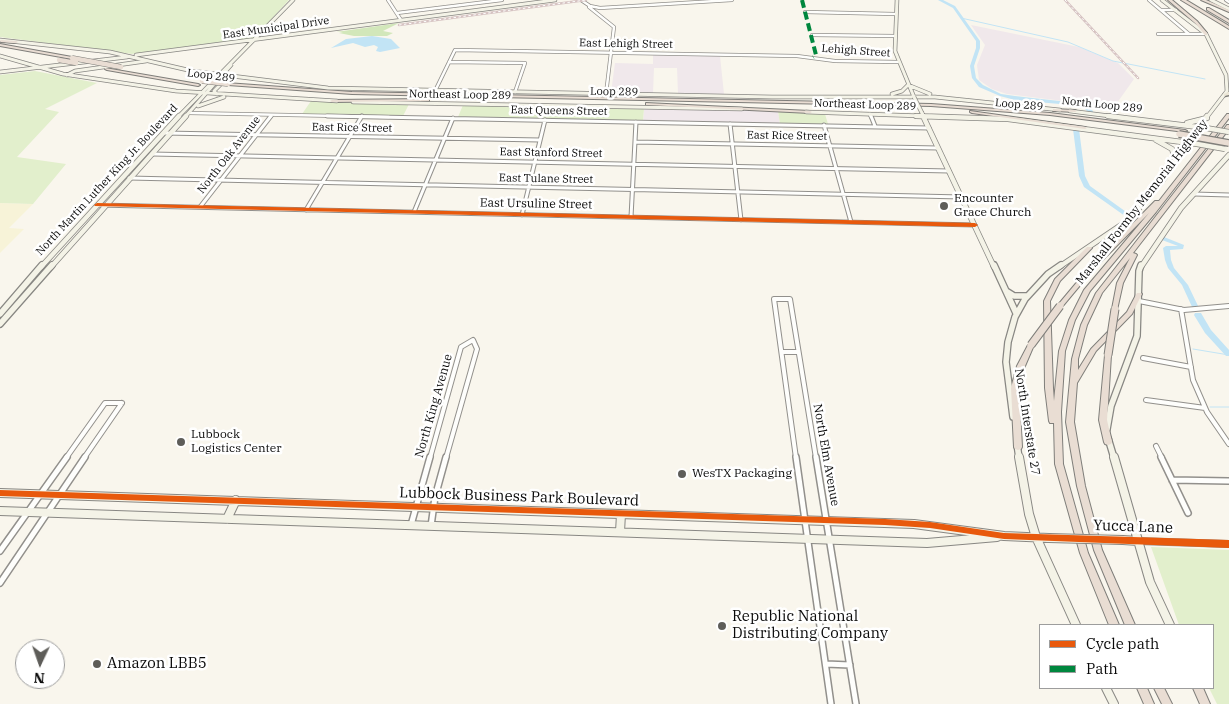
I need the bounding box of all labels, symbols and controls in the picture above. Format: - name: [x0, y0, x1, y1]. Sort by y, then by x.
- street label: East Municipal Drive: [222, 14, 330, 42]
- street label: East Lehigh Street: [579, 37, 673, 51]
- street label: Lehigh Street: [821, 42, 891, 60]
- street label: Loop 289: [186, 67, 236, 85]
- street label: Loop 289: [590, 85, 638, 99]
- street label: Northeast Loop 289: [409, 88, 511, 102]
- street label: North Loop 289: [1061, 94, 1143, 116]
- street label: Loop 289: [994, 96, 1044, 114]
- street label: Northeast Loop 289: [814, 97, 916, 113]
- street label: North Martin Luther King Jr. Boulevard: [33, 102, 181, 258]
- street label: East Queens Street: [510, 104, 608, 118]
- street label: North Oak Avenue: [195, 114, 263, 196]
- street label: Marshall Formby Memorial Highway: [1073, 117, 1211, 287]
- street label: East Rice Street: [312, 121, 392, 135]
- street label: East Rice Street: [747, 129, 827, 143]
- street label: East Stanford Street: [499, 146, 603, 160]
- street label: East Tulane Street: [499, 172, 593, 186]
- place label: Encounter Grace Church: [954, 192, 1032, 220]
- street label: East Ursuline Street: [480, 196, 592, 212]
- marker: Encounter Grace Church: [938, 200, 950, 212]
- street label: North King Avenue: [412, 352, 456, 460]
- street label: North Interstate 27: [1011, 367, 1043, 477]
- street label: North Elm Avenue: [810, 403, 842, 507]
- place label: Lubbock Logistics Center: [191, 428, 282, 456]
- marker: Lubbock Logistics Center: [175, 436, 187, 448]
- place label: WesTX Packaging: [692, 467, 792, 481]
- marker: WesTX Packaging: [676, 468, 688, 480]
- street label: Lubbock Business Park Boulevard: [399, 484, 639, 510]
- street label: Yucca Lane: [1093, 517, 1173, 537]
- place label: Republic National Distributing Company: [732, 608, 888, 643]
- marker: Republic National Distributing Company: [716, 620, 728, 632]
- legend: [1039, 624, 1214, 689]
- text: Cycle path: [1086, 634, 1159, 653]
- north arrow: [15, 639, 65, 689]
- place label: Amazon LBB5: [107, 655, 207, 673]
- marker: Amazon LBB5: [91, 658, 103, 670]
- text: Path: [1086, 659, 1118, 678]
- text: N: [33, 669, 45, 687]

